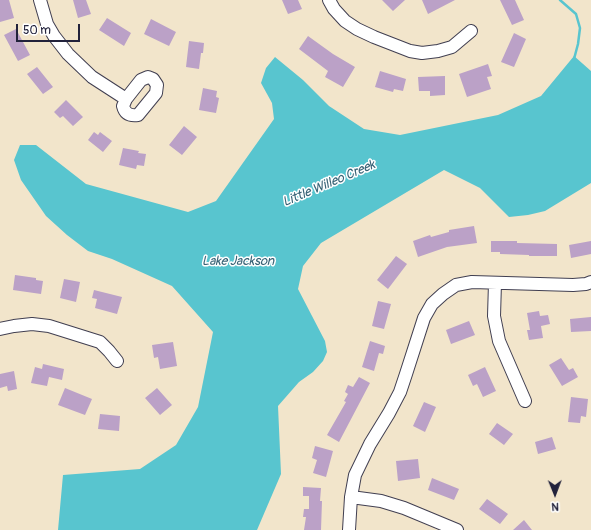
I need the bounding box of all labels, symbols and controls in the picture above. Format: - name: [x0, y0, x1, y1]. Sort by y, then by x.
- scale bar: [18, 16, 82, 42]
- text: 50 m: [23, 23, 51, 38]
- water label: Little Willeo Creek: [280, 157, 378, 211]
- water label: Lake Jackson: [202, 254, 274, 270]
- north arrow: [535, 474, 575, 514]
- text: N: [551, 500, 559, 513]

